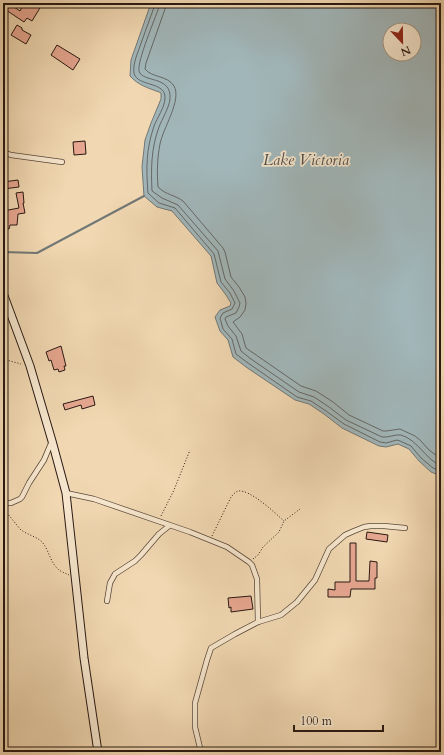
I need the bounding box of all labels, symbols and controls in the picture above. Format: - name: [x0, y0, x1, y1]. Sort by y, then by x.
- north arrow: [382, 22, 422, 62]
- text: N: [398, 42, 413, 60]
- water label: Lake Victoria: [263, 149, 349, 171]
- scale bar: [294, 707, 383, 733]
- text: 100 m: [300, 713, 333, 729]

